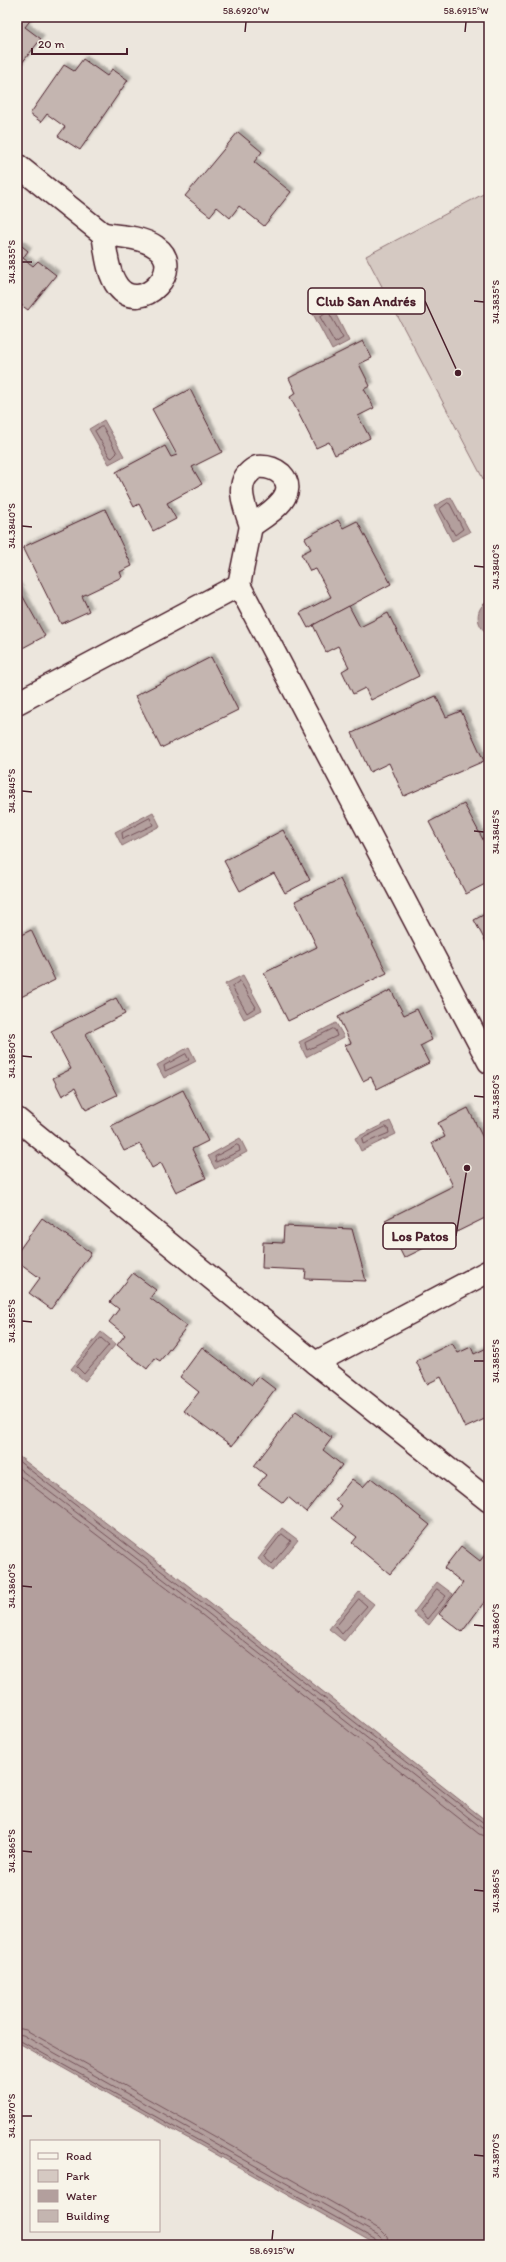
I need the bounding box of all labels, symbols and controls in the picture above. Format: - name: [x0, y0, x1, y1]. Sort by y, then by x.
- text: 58.6920°W: [223, 4, 270, 17]
- text: 58.6915°W: [443, 4, 489, 17]
- scale bar: [32, 30, 127, 56]
- text: 20 m: [38, 37, 65, 51]
- text: 34.3835°S: [5, 240, 18, 284]
- text: 34.3835°S: [489, 280, 502, 324]
- callout: Club San Andrés: [308, 288, 425, 314]
- text: Club San Andrés: [316, 293, 416, 310]
- text: 34.3840°S: [5, 503, 18, 549]
- text: 34.3840°S: [489, 544, 502, 590]
- text: 34.3845°S: [5, 768, 18, 813]
- text: 34.3845°S: [489, 809, 502, 854]
- text: 34.3850°S: [5, 1033, 18, 1078]
- text: 34.3850°S: [489, 1074, 502, 1119]
- callout: Los Patos: [383, 1223, 456, 1249]
- text: Los Patos: [391, 1228, 449, 1245]
- text: 34.3855°S: [5, 1299, 18, 1343]
- text: 34.3855°S: [489, 1339, 502, 1383]
- text: 34.3860°S: [5, 1563, 18, 1608]
- text: 34.3860°S: [489, 1603, 502, 1648]
- text: 34.3865°S: [5, 1829, 18, 1873]
- text: 34.3865°S: [489, 1869, 502, 1913]
- text: 34.3870°S: [5, 2093, 18, 2138]
- text: 34.3870°S: [489, 2133, 502, 2178]
- legend: [30, 2140, 160, 2232]
- text: Road: [66, 2149, 92, 2163]
- text: Park: [66, 2169, 90, 2183]
- text: Water: [66, 2189, 97, 2203]
- text: Building: [66, 2209, 110, 2223]
- text: 58.6915°W: [249, 2244, 295, 2257]

